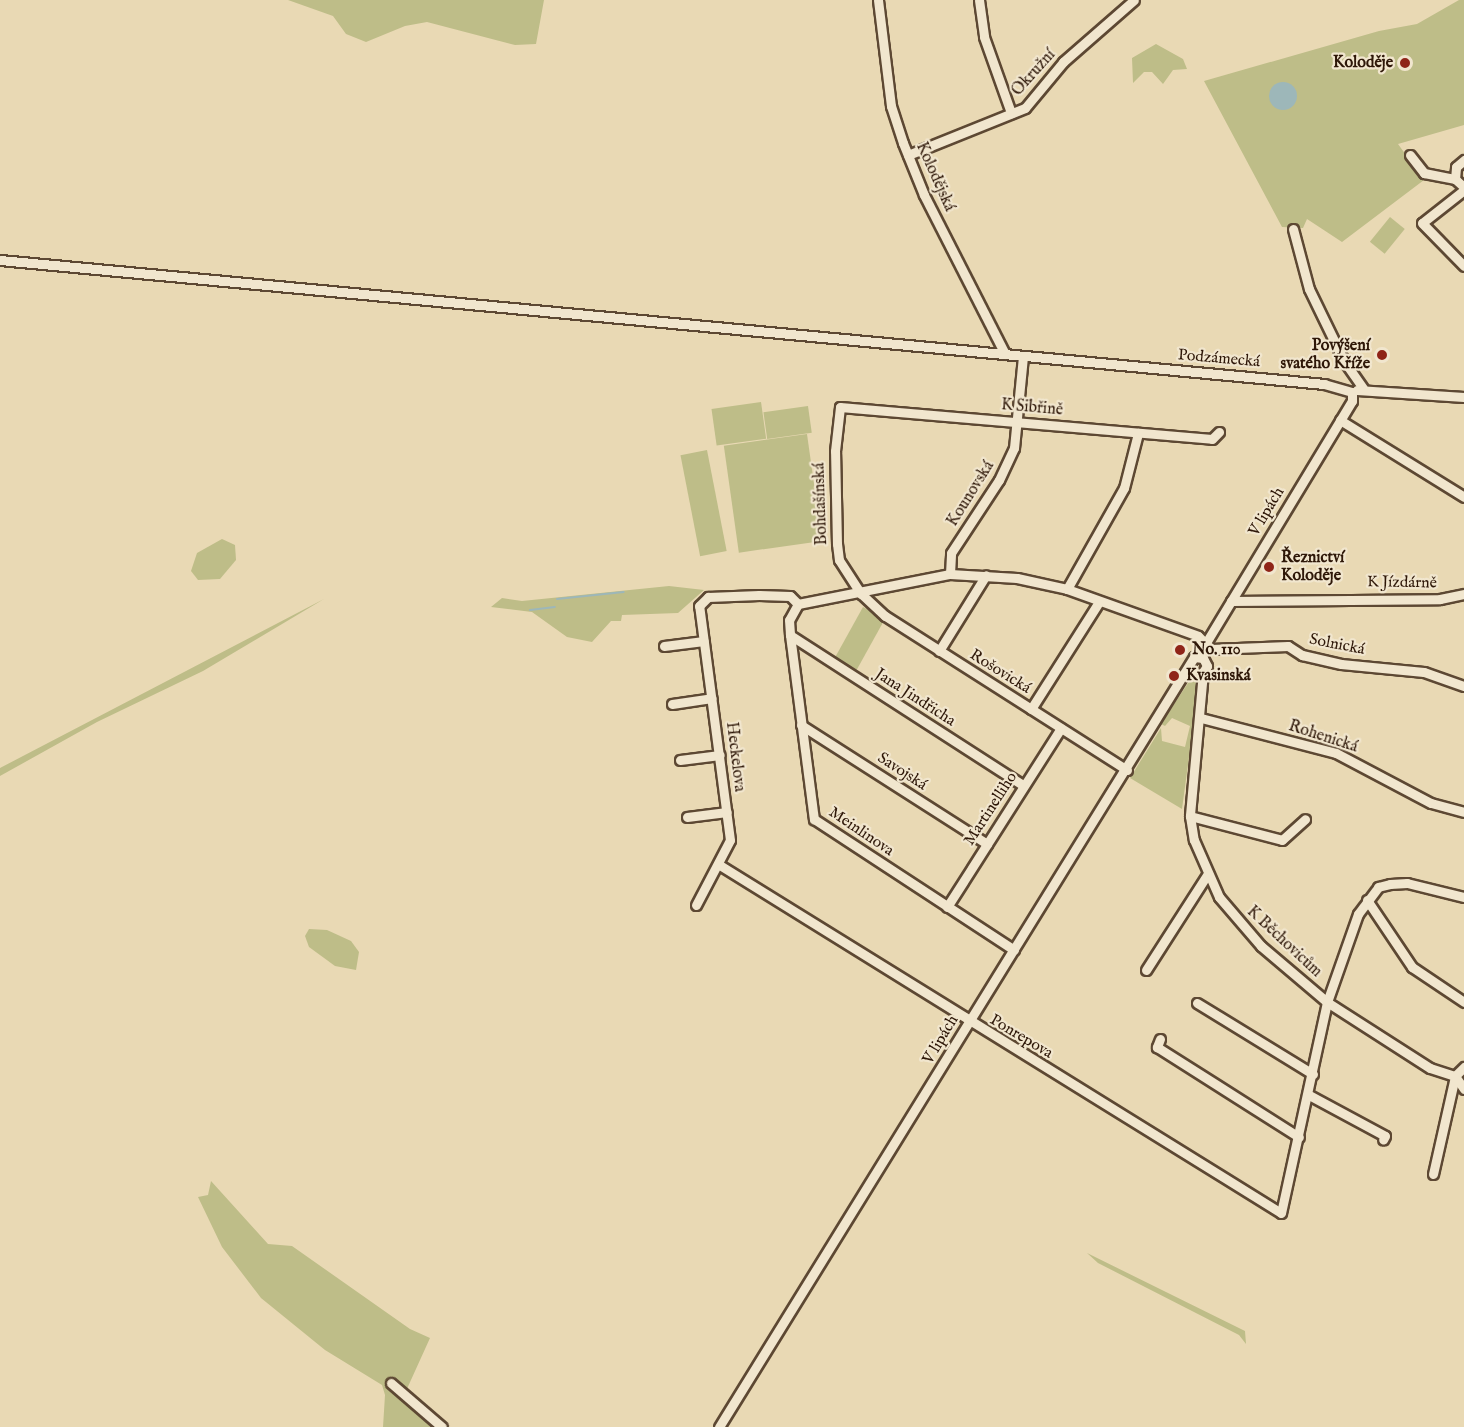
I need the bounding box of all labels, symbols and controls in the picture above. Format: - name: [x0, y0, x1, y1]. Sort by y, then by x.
- street label: Okružní: [1008, 46, 1060, 100]
- place label: Koloděje: [1333, 53, 1393, 73]
- marker: Koloděje: [1398, 56, 1412, 70]
- street label: Kolodějská: [911, 139, 959, 215]
- place label: Povýšení svatého Kříže: [1281, 336, 1370, 374]
- street label: Podzámecká: [1177, 346, 1261, 372]
- marker: Povýšení svatého Kříže: [1375, 348, 1389, 362]
- street label: K Sibřině: [1000, 396, 1064, 420]
- street label: Kounovská: [943, 458, 999, 530]
- street label: Bohdašínská: [810, 462, 832, 546]
- street label: V lipách: [1245, 484, 1289, 540]
- place label: Řeznictví Koloděje: [1281, 548, 1344, 586]
- marker: Řeznictví Koloděje: [1262, 560, 1276, 574]
- street label: K Jízdárně: [1367, 573, 1437, 593]
- street label: Solnická: [1308, 630, 1366, 660]
- place label: No. 110: [1192, 640, 1241, 660]
- marker: No. 110: [1173, 643, 1187, 657]
- street label: Rošovická: [966, 646, 1034, 698]
- street label: Jana Jindřicha: [871, 665, 959, 731]
- place label: Kvasinská: [1186, 666, 1251, 686]
- marker: Kvasinská: [1167, 669, 1181, 683]
- street label: Rohenická: [1286, 717, 1360, 757]
- street label: Heckelova: [721, 721, 749, 793]
- street label: Savojská: [874, 749, 930, 795]
- street label: Martinelliho: [960, 769, 1022, 849]
- street label: Meinlinova: [825, 803, 897, 861]
- street label: K Běchovicům: [1242, 902, 1326, 982]
- street label: Ponrepova: [986, 1011, 1056, 1063]
- street label: V lipách: [919, 1012, 963, 1068]

